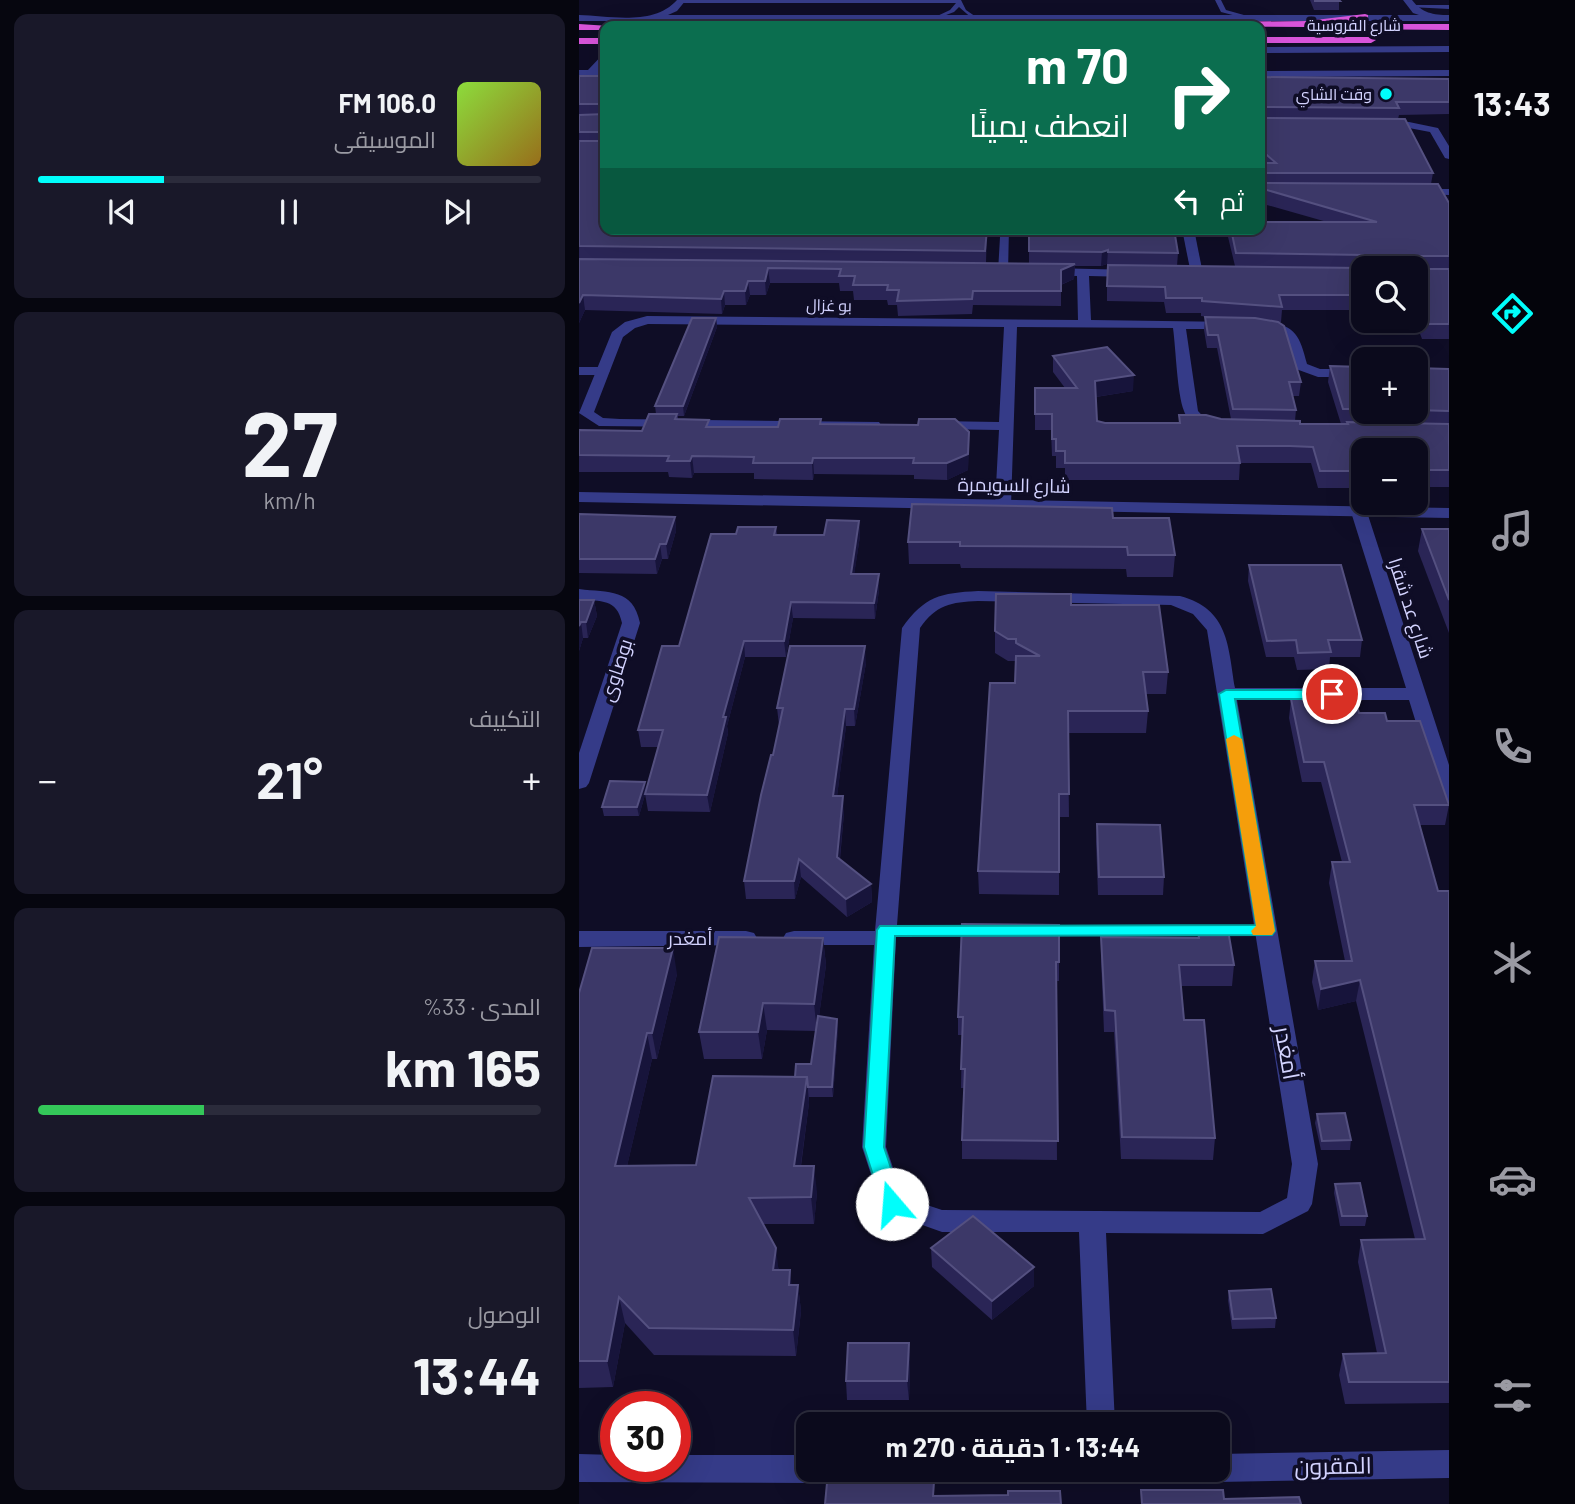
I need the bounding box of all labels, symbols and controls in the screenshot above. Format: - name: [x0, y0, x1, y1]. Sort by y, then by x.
- street label: شارع الفروسية: [1307, 15, 1401, 37]
- text: 70 m: [1026, 35, 1129, 94]
- icon: right: [1153, 49, 1244, 140]
- place label: وقت الشاي: [1296, 84, 1372, 108]
- text: 13:43: [1474, 84, 1550, 122]
- marker: وقت الشاي: [1378, 86, 1394, 102]
- text: 106.0 FM: [338, 87, 436, 118]
- text: انعطف يمينًا: [969, 105, 1129, 143]
- text: الموسيقى: [334, 125, 436, 153]
- icon: left: [1168, 182, 1206, 220]
- text: ثم: [1220, 185, 1244, 216]
- icon: previous: [103, 193, 141, 231]
- icon: pause: [270, 193, 308, 231]
- icon: next: [438, 193, 476, 231]
- map controls: [1351, 256, 1428, 515]
- button: search: [1351, 256, 1428, 333]
- icon: directions: [1488, 289, 1537, 338]
- street label: بو غزال: [806, 295, 852, 316]
- button: +: [1351, 347, 1428, 424]
- text: 27: [241, 386, 338, 495]
- button: −: [1351, 438, 1428, 515]
- street label: شارع السويمرة: [957, 472, 1071, 500]
- text: km/h: [263, 486, 316, 514]
- icon: music: [1488, 506, 1537, 555]
- street label: شارع عد شقرا: [1382, 555, 1439, 662]
- street label: بوصاوى: [595, 636, 637, 704]
- pin: [1302, 664, 1362, 724]
- icon: arrive: [1313, 675, 1351, 713]
- text: التكييف: [469, 704, 541, 732]
- icon: phone: [1488, 722, 1537, 771]
- text: 21°: [256, 747, 323, 809]
- text: −: [38, 756, 57, 802]
- text: +: [522, 756, 541, 802]
- street label: أمغدر: [667, 926, 712, 950]
- icon: climate: [1488, 938, 1537, 987]
- text: المدى · 33%: [423, 992, 541, 1020]
- street label: أمغدر: [1269, 1022, 1306, 1082]
- text: 165 km: [385, 1035, 541, 1097]
- icon: car: [1488, 1155, 1537, 1204]
- position arrow: [855, 1167, 929, 1241]
- text: الوصول: [468, 1300, 541, 1328]
- text: 13:44: [413, 1343, 541, 1405]
- icon: filters: [1488, 1371, 1537, 1420]
- speed limit sign: 30: [600, 1391, 691, 1482]
- text: 13:44 · 1 دقيقة · 270 m: [886, 1431, 1140, 1462]
- street label: المقرون: [1294, 1450, 1372, 1481]

